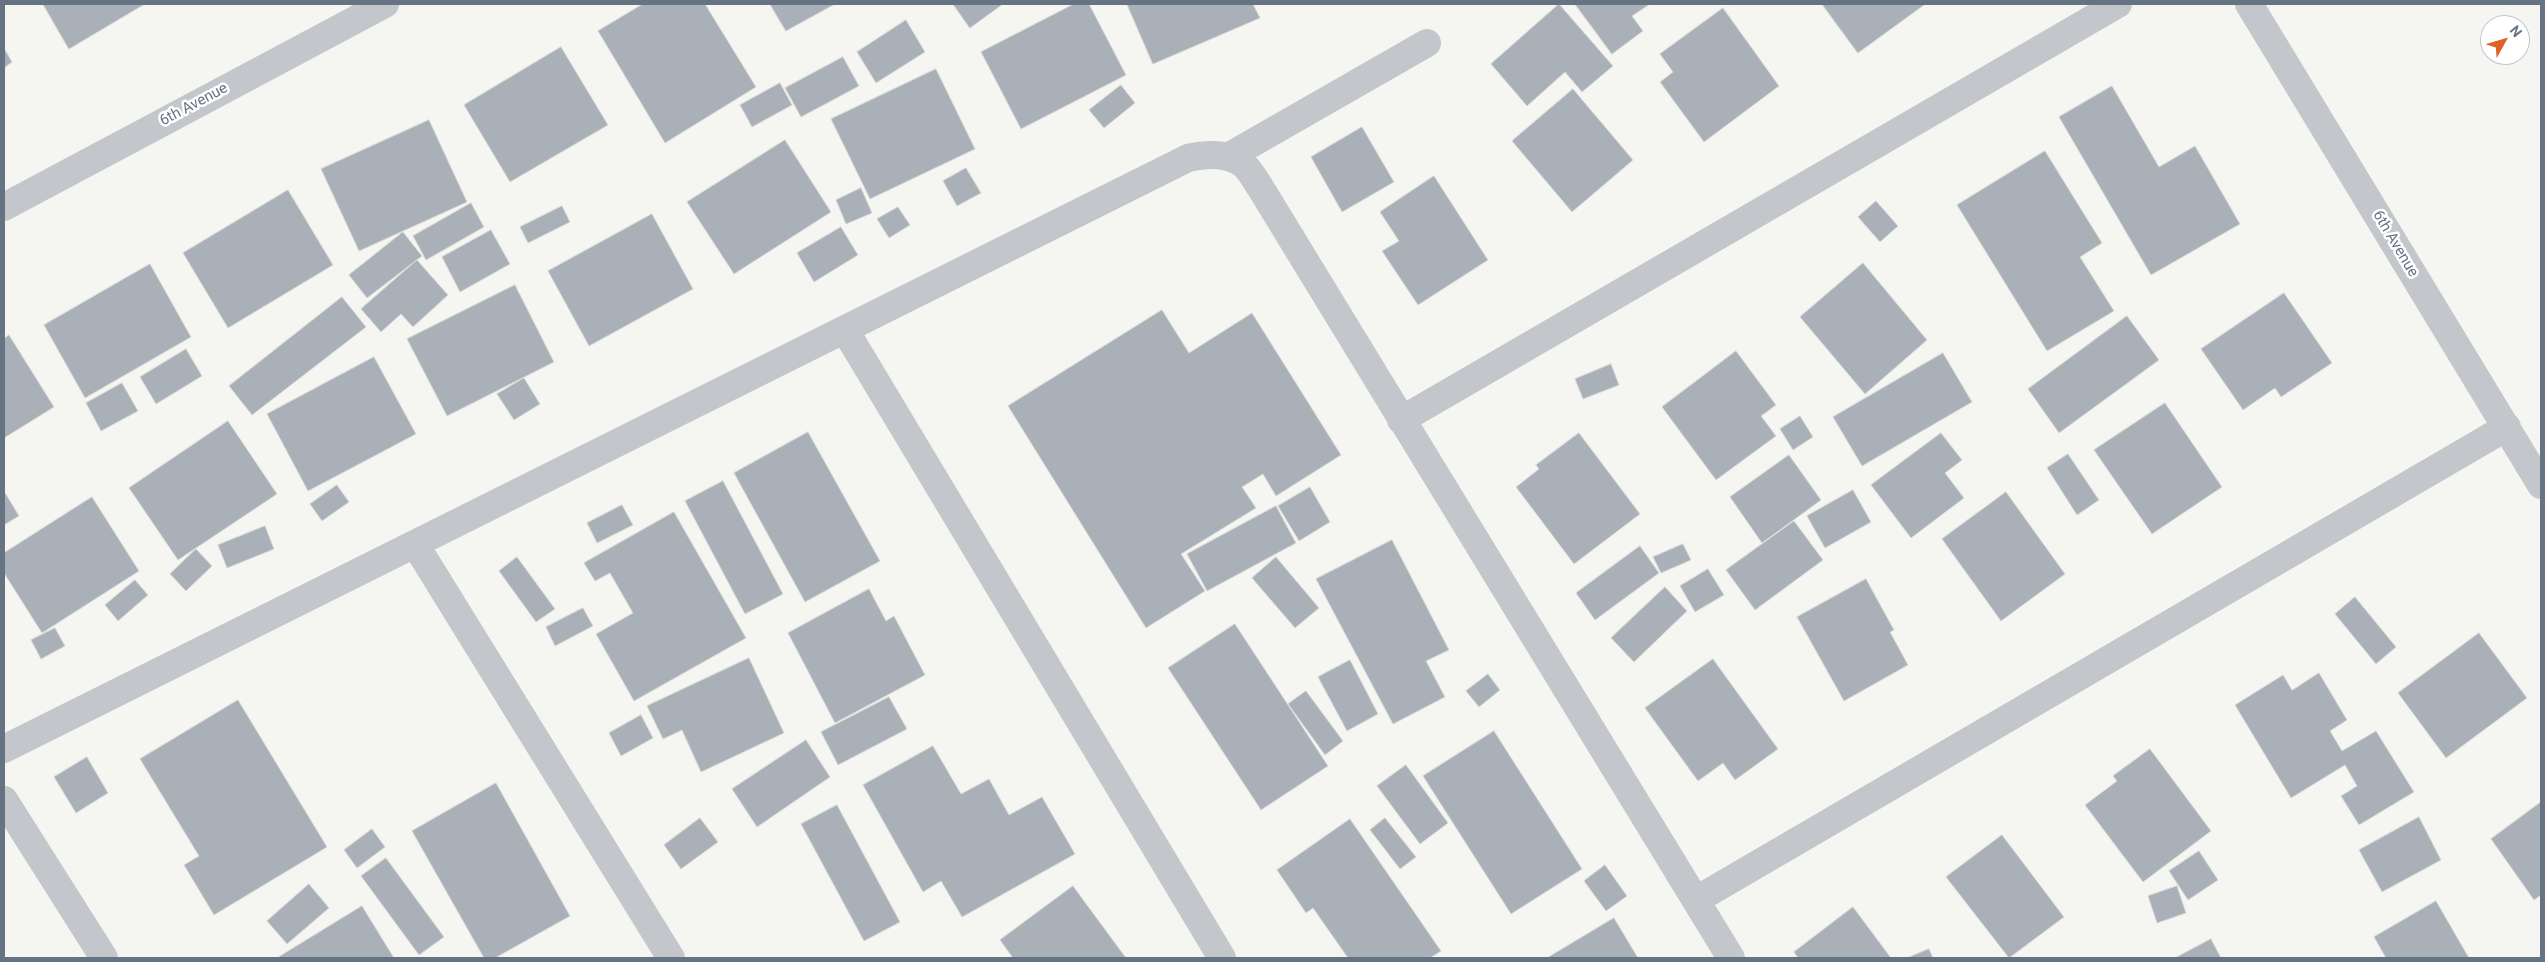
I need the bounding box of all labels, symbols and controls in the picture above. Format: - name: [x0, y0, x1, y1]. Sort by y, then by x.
- north arrow: [2480, 15, 2530, 65]
- text: N: [2507, 22, 2525, 40]
- street label: 6th Avenue: [157, 80, 231, 130]
- street label: 6th Avenue: [2368, 207, 2422, 281]

